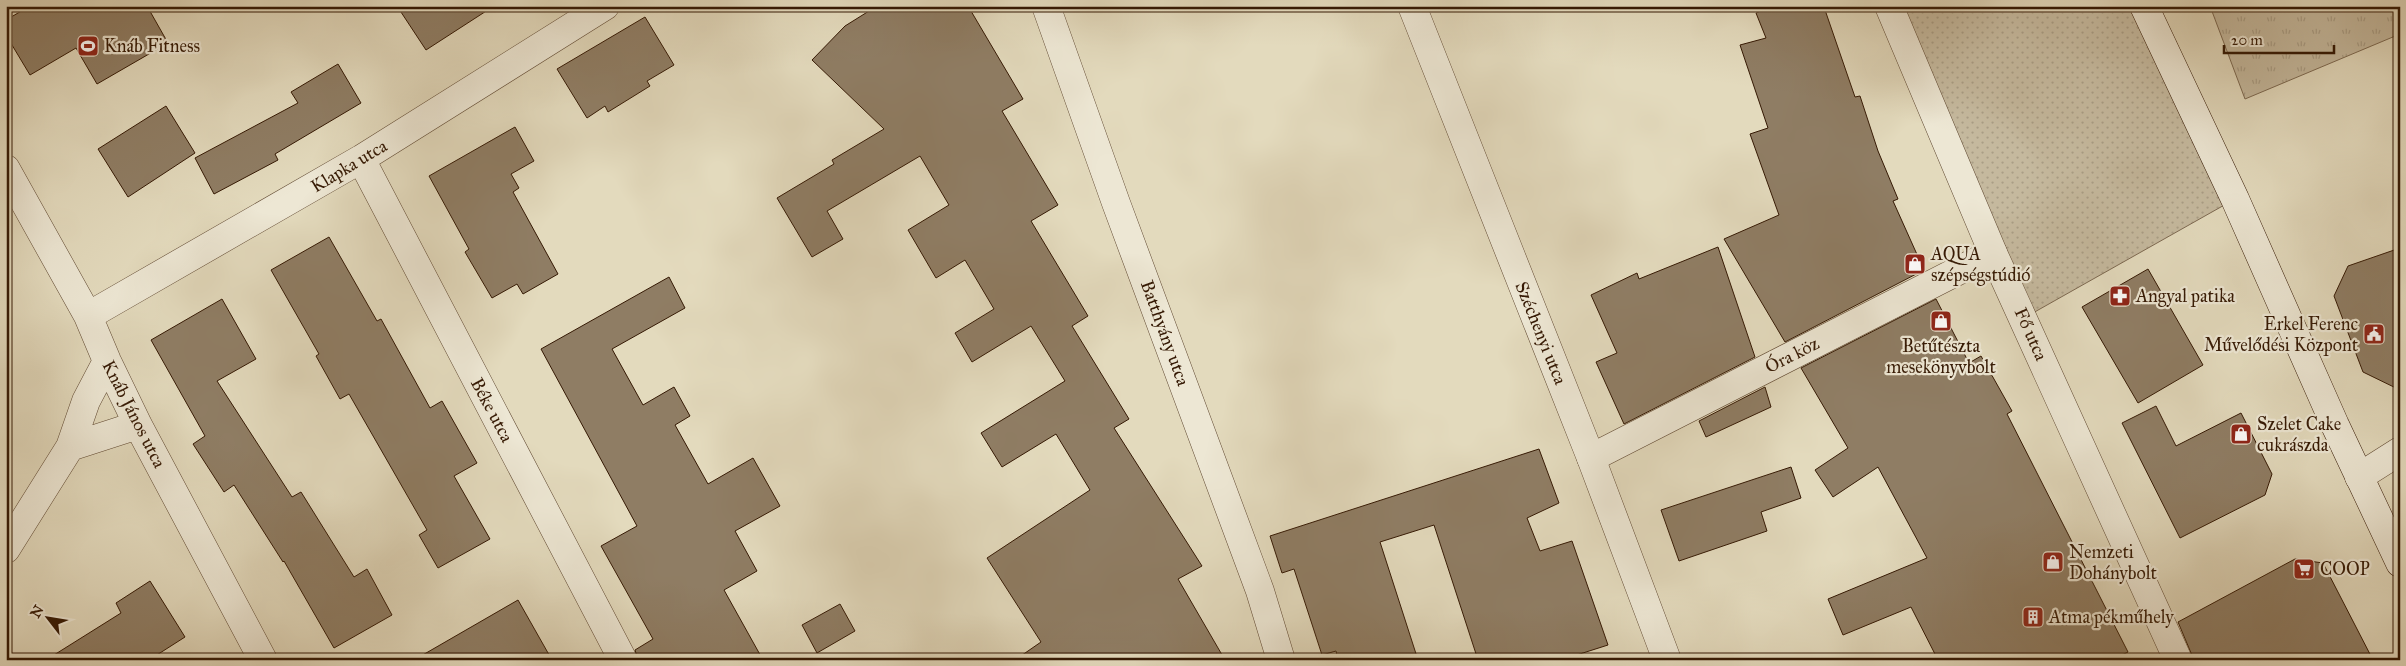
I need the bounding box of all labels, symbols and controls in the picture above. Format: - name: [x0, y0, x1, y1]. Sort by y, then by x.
- scale bar: [2224, 22, 2334, 54]
- text: 20 m: [2231, 31, 2263, 49]
- sports icon: Knáb Fitness: [76, 34, 100, 58]
- place label: Knáb Fitness: [104, 35, 200, 57]
- street label: Klapka utca: [307, 134, 391, 197]
- place label: AQUA szépségstúdió: [1930, 243, 2030, 287]
- shop icon: AQUA szépségstúdió: [1903, 252, 1927, 276]
- street label: Batthyány utca: [1136, 277, 1194, 389]
- street label: Széchenyi utca: [1510, 278, 1572, 388]
- pharmacy icon: Angyal patika: [2108, 284, 2132, 308]
- place label: Angyal patika: [2135, 285, 2235, 308]
- street label: Fő utca: [2010, 304, 2053, 364]
- shop icon: Betűtészta mesekönyvbolt: [1929, 309, 1953, 333]
- place label: Erkel Ferenc Művelődési Központ: [2204, 313, 2359, 356]
- public building icon: Erkel Ferenc Művelődési Központ: [2362, 322, 2386, 346]
- street label: Óra köz: [1760, 330, 1823, 378]
- place label: Betűtészta mesekönyvbolt: [1886, 335, 1996, 378]
- street label: Knáb János utca: [97, 357, 171, 472]
- street label: Béke utca: [466, 374, 518, 446]
- place label: Szelet Cake cukrászda: [2257, 413, 2341, 456]
- shop icon: Szelet Cake cukrászda: [2229, 422, 2253, 446]
- place label: Nemzeti Dohánybolt: [2069, 541, 2157, 584]
- shop icon: Nemzeti Dohánybolt: [2041, 550, 2065, 574]
- supermarket icon: COOP: [2292, 557, 2316, 581]
- place label: COOP: [2320, 558, 2370, 580]
- north arrow: [22, 594, 72, 644]
- text: N: [27, 602, 48, 621]
- building icon: Atma pékműhely: [2021, 605, 2045, 629]
- place label: Atma pékműhely: [2048, 606, 2174, 628]

